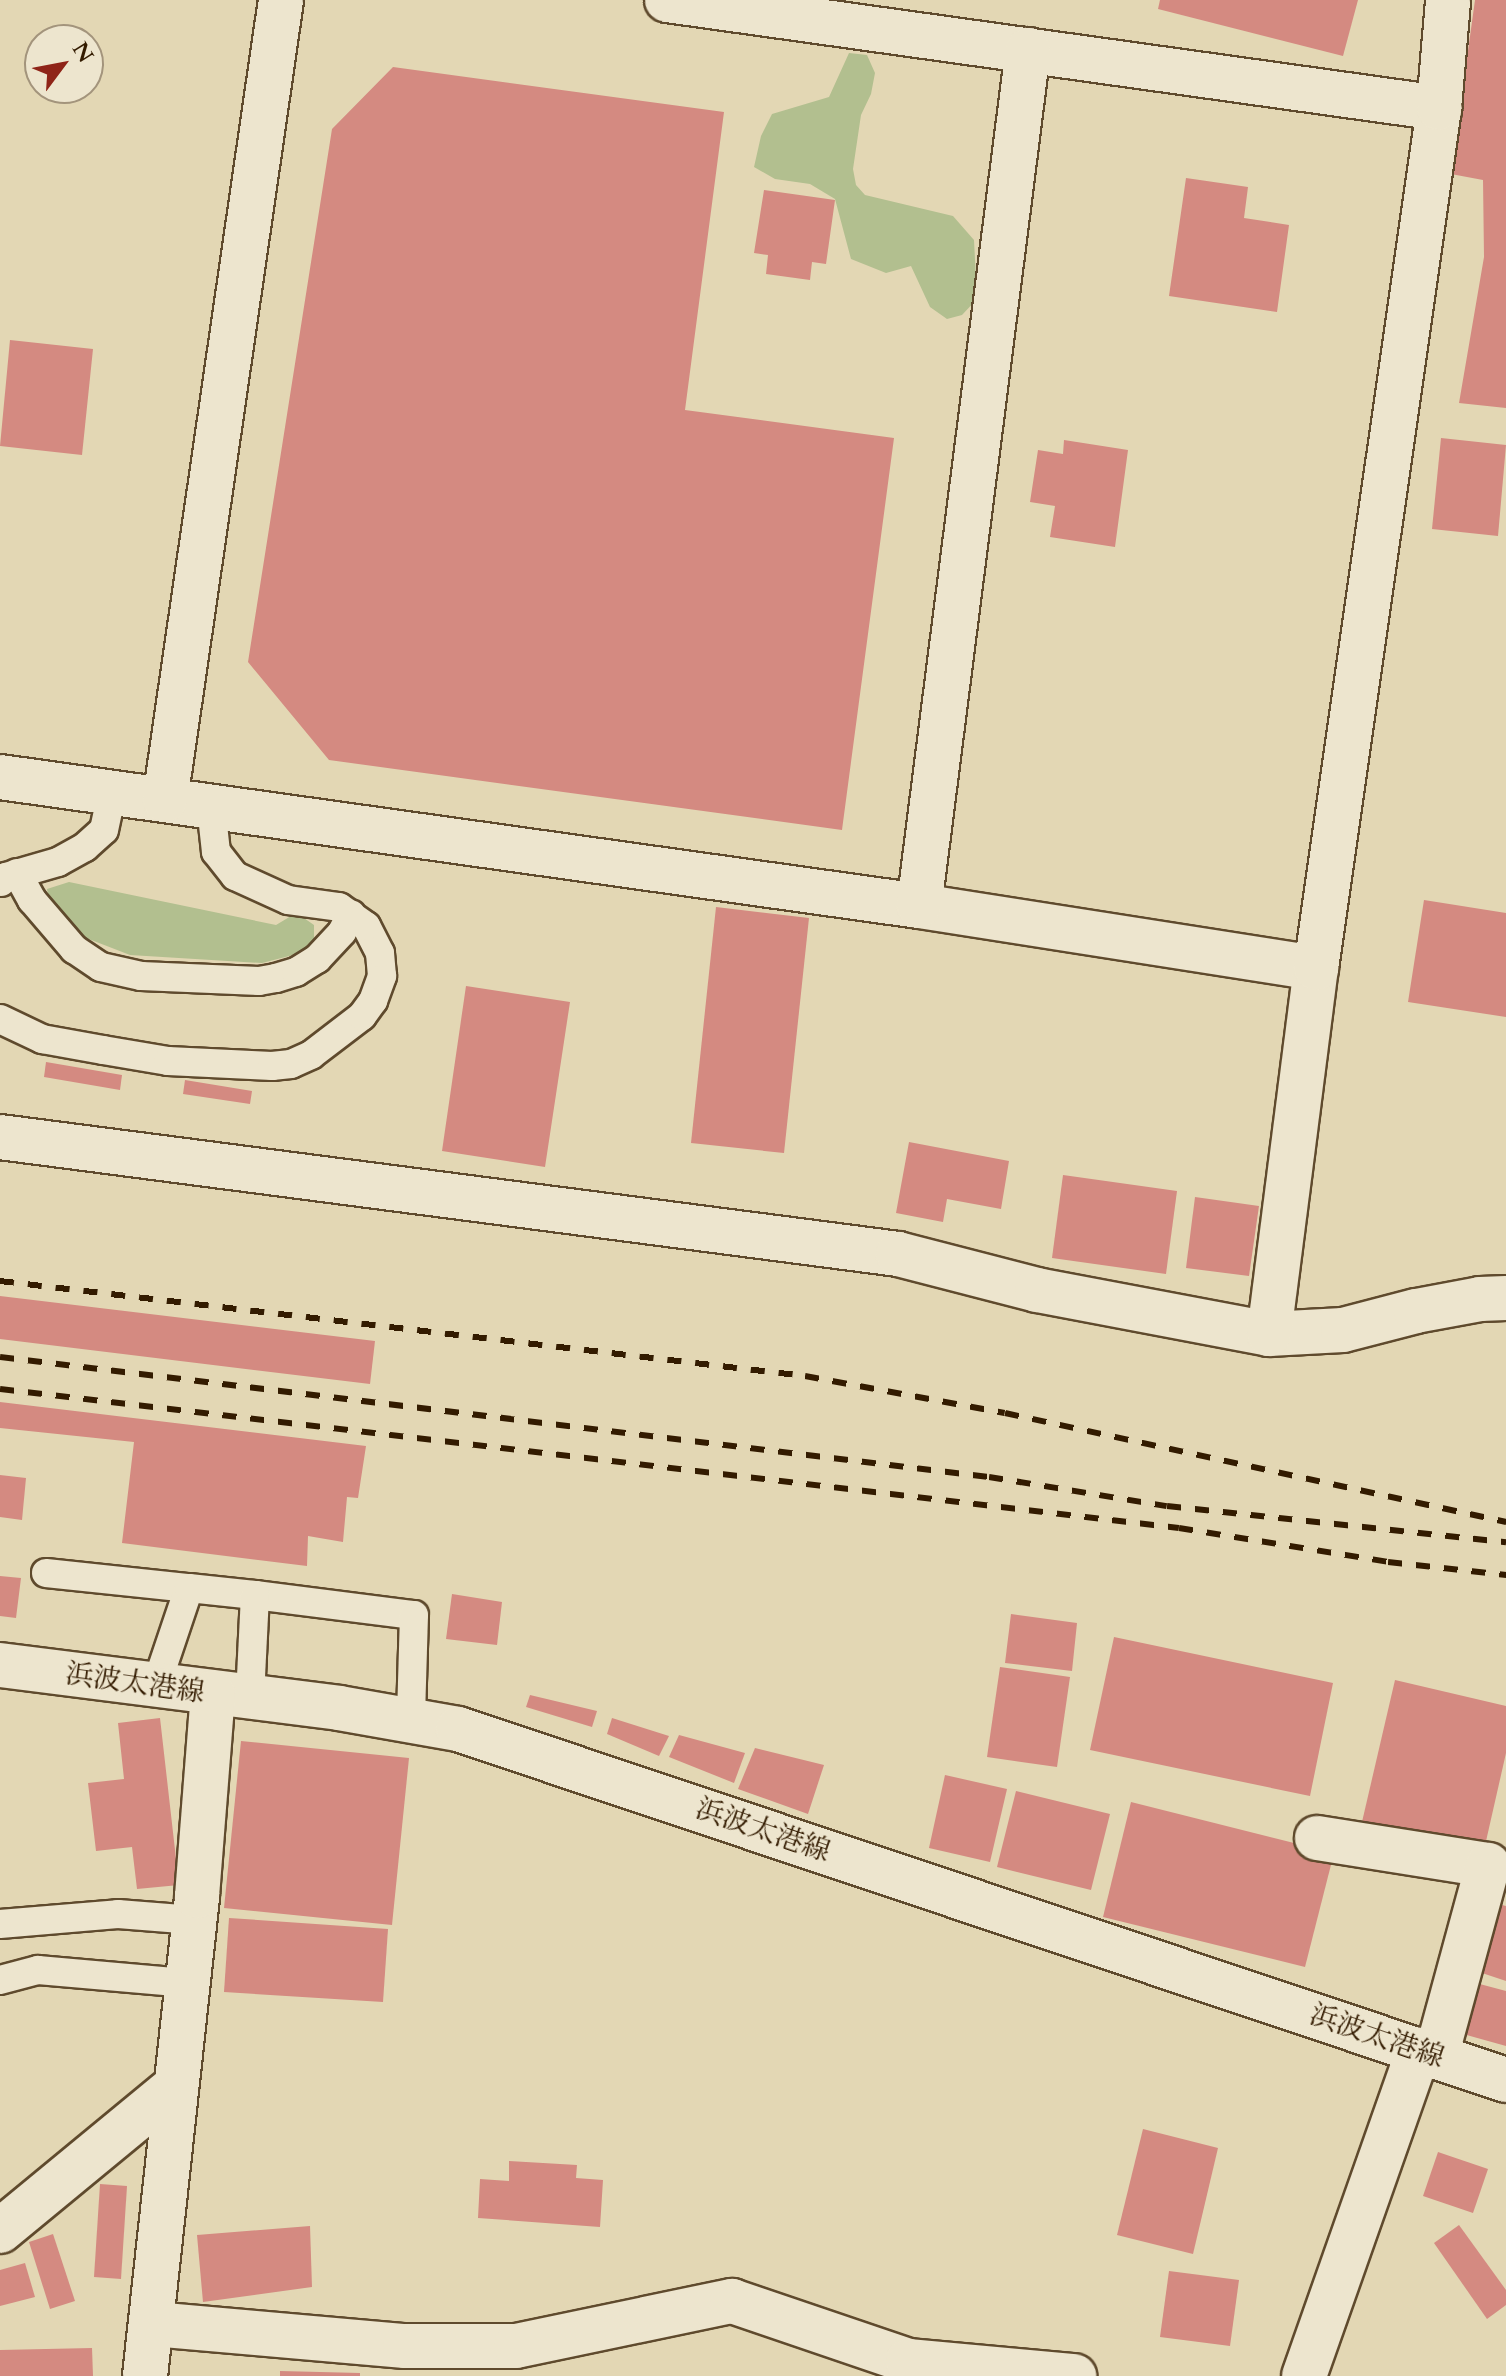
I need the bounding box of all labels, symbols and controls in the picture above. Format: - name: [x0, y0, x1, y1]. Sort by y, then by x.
- north arrow: [24, 24, 104, 104]
- text: N: [65, 36, 100, 68]
- street label: 浜波太港線: [63, 1657, 207, 1709]
- street label: 浜波太港線: [691, 1791, 835, 1869]
- street label: 浜波太港線: [1305, 1997, 1449, 2075]

